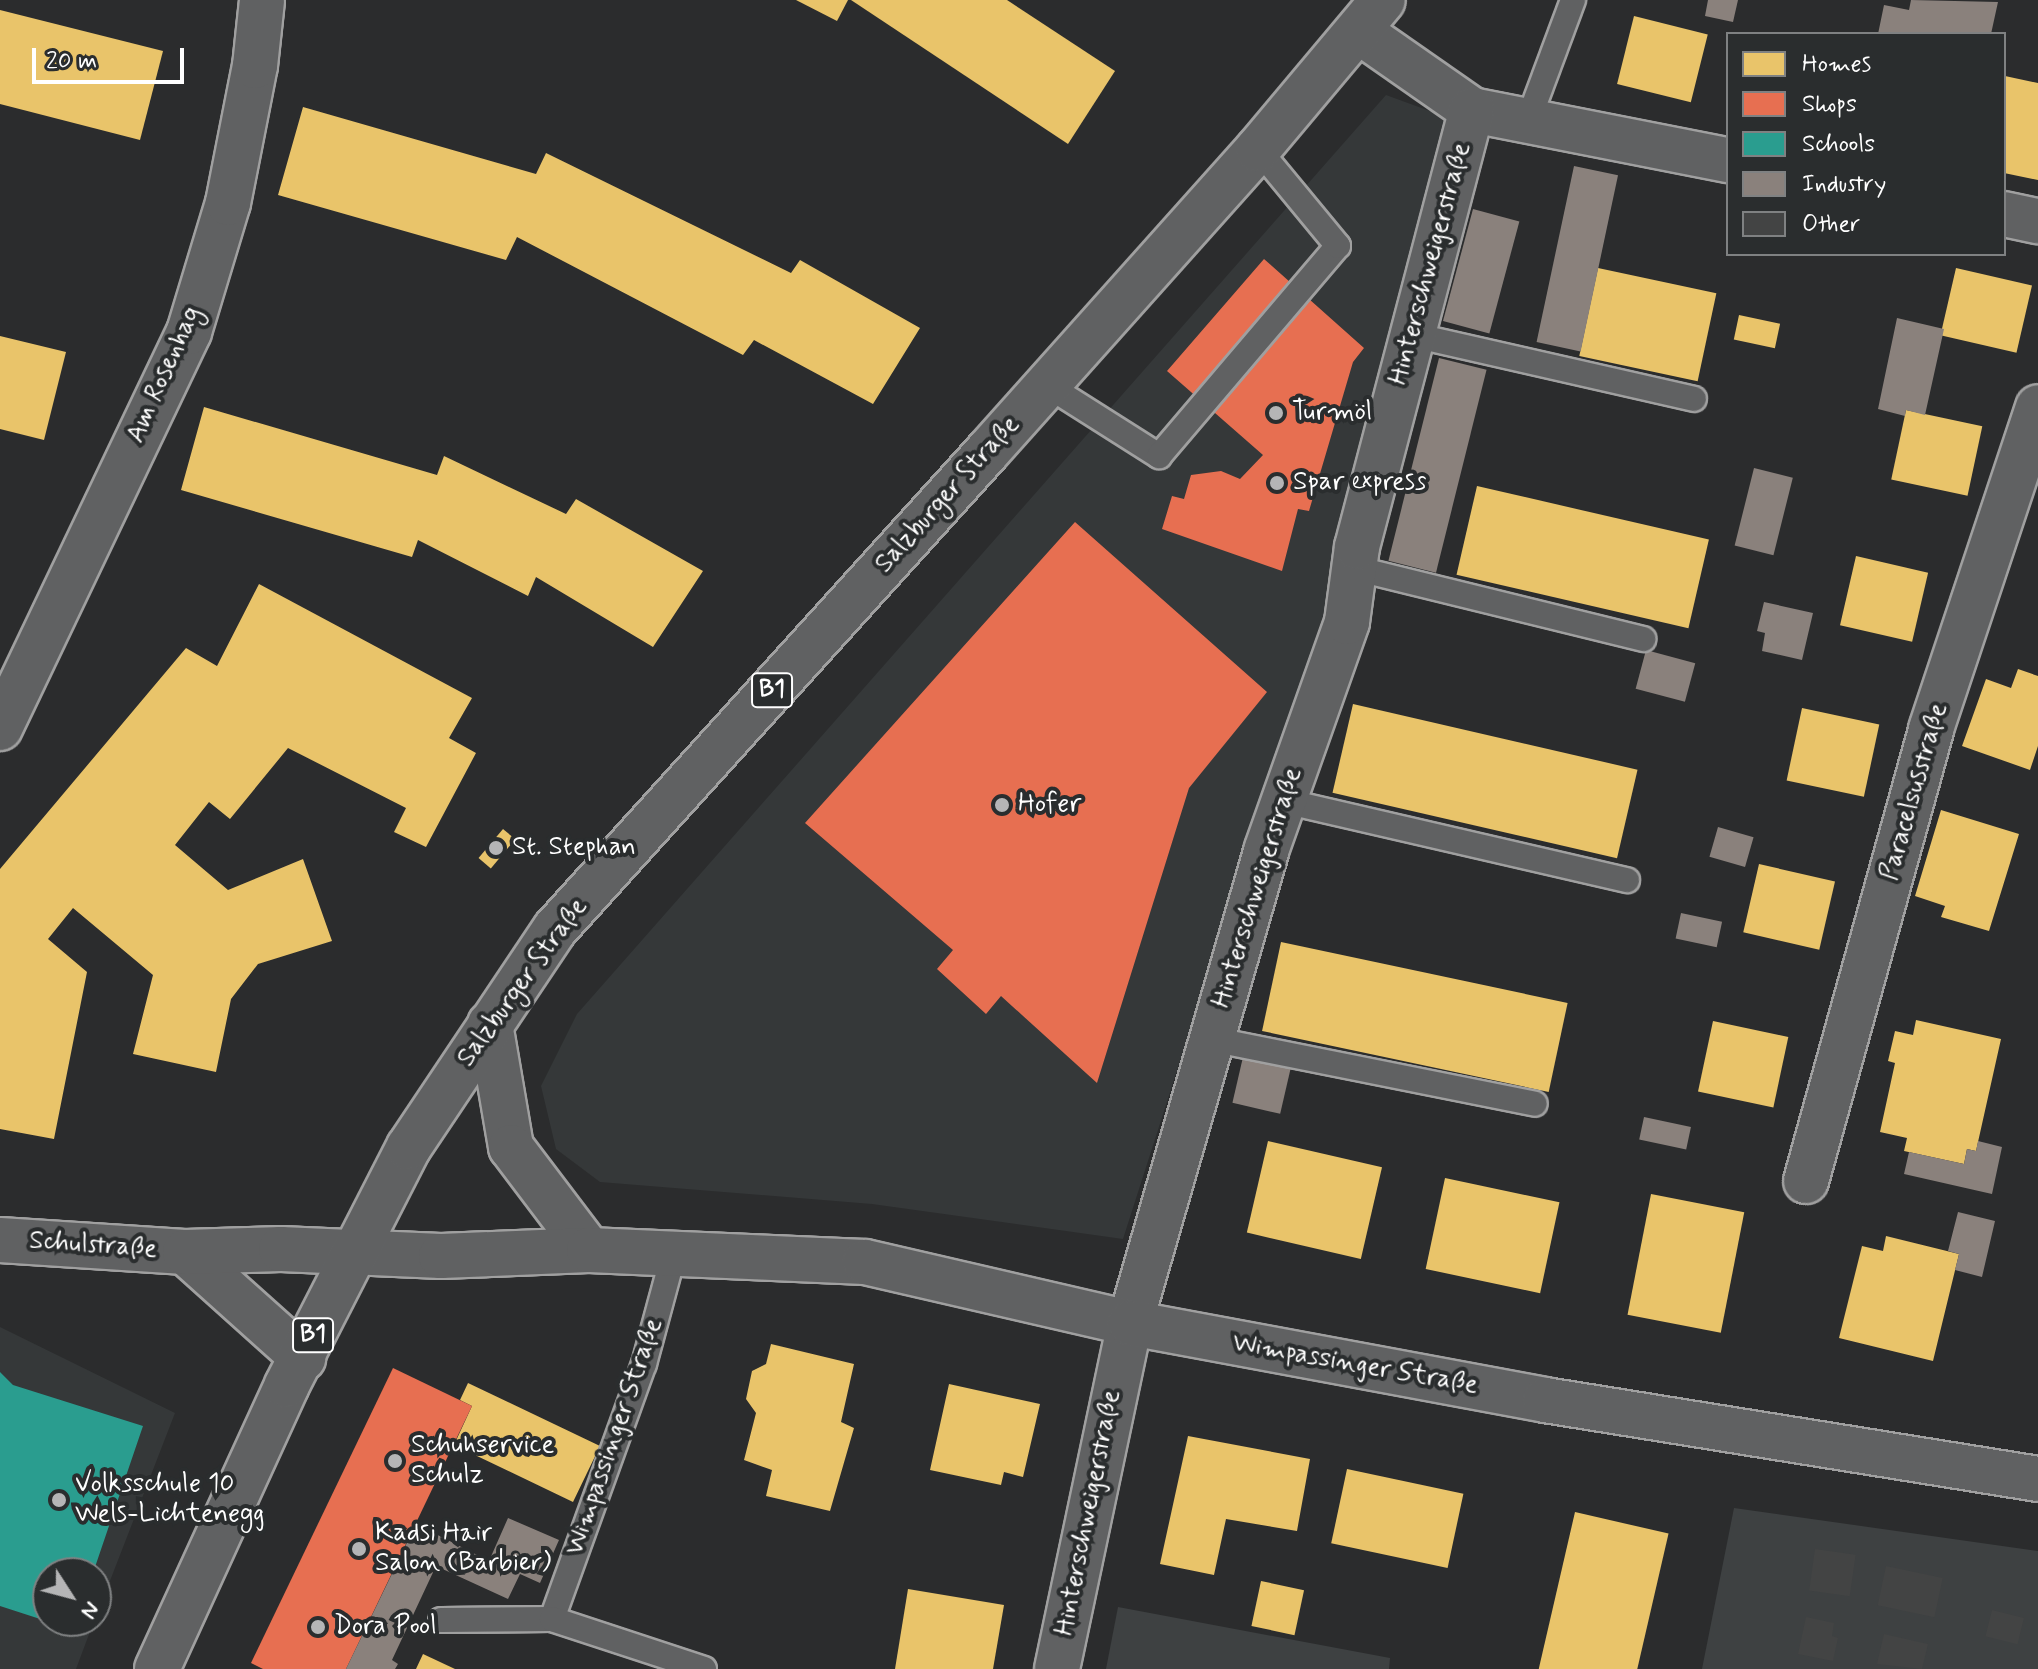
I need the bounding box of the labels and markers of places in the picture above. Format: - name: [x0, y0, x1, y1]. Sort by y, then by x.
- place label: Turmöl: [1292, 397, 1372, 429]
- marker: Turmöl: [1267, 404, 1285, 422]
- place label: Spar express: [1293, 467, 1426, 499]
- marker: Spar express: [1268, 474, 1286, 492]
- place label: Hofer: [1018, 789, 1081, 821]
- marker: Hofer: [993, 796, 1011, 814]
- place label: St. Stephan: [512, 832, 636, 864]
- marker: St. Stephan: [487, 839, 505, 857]
- place label: Schuhservice Schulz: [411, 1430, 554, 1492]
- marker: Schuhservice Schulz: [386, 1452, 404, 1470]
- place label: Volksschule 10 Wels-Lichtenegg: [75, 1469, 265, 1530]
- marker: Volksschule 10 Wels-Lichtenegg: [50, 1491, 68, 1509]
- place label: Kadsi Hair Salon (Barbier): [375, 1518, 551, 1580]
- marker: Kadsi Hair Salon (Barbier): [350, 1540, 368, 1558]
- place label: Dora Pool: [334, 1611, 432, 1643]
- marker: Dora Pool: [309, 1618, 327, 1636]

